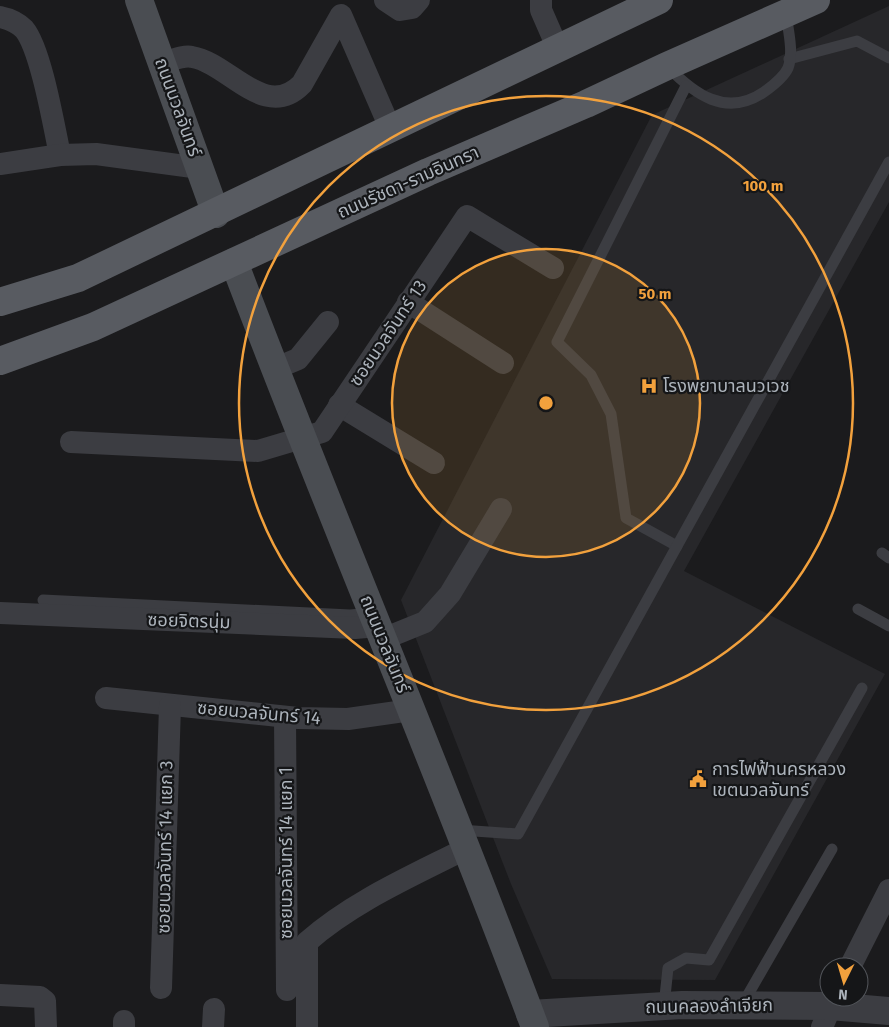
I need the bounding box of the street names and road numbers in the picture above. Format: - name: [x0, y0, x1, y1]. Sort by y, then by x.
- street label: ถนนนวลจันทร์: [150, 55, 206, 160]
- street label: ถนนรัชดา-รามอินทรา: [334, 141, 482, 223]
- street label: ซอยนวลจันทร์ 13: [344, 276, 432, 390]
- street label: ถนนนวลจันทร์: [355, 592, 415, 697]
- street label: ซอยจิตรนุ่ม: [147, 609, 231, 633]
- street label: ซอยนวลจันทร์ 14: [196, 697, 322, 729]
- street label: ซอยนวลจันทร์ 14 แยก 3: [152, 760, 178, 934]
- street label: ซอยนวลจันทร์ 14 แยก 1: [275, 767, 297, 939]
- street label: ถนนคลองลำเจียก: [645, 994, 773, 1018]

